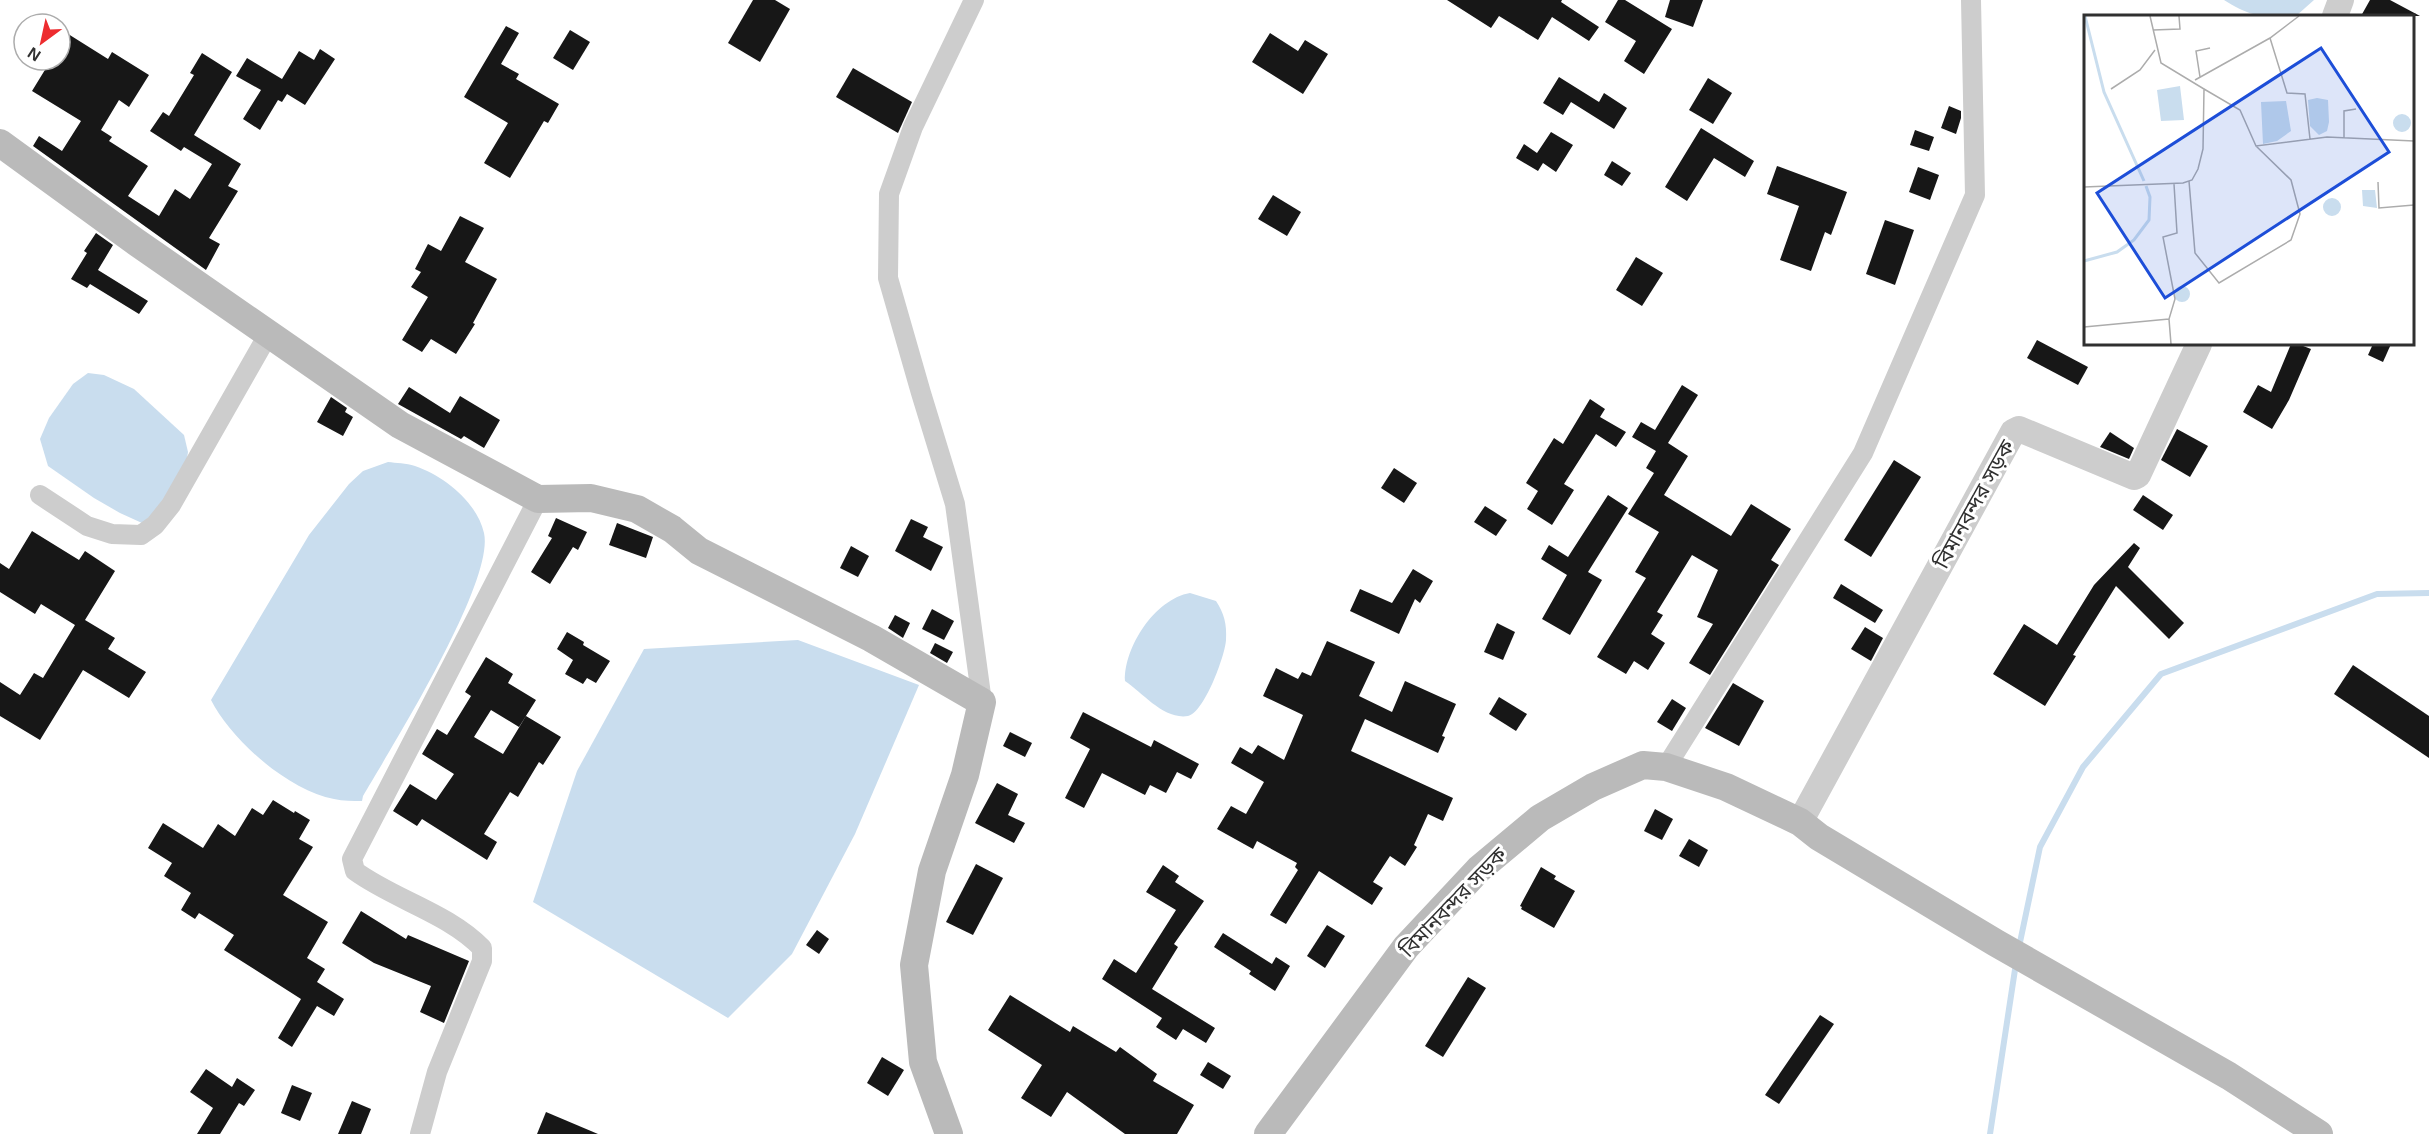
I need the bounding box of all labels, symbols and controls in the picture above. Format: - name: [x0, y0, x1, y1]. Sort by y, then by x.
- north arrow: [12, 12, 72, 72]
- inset map: [2084, 15, 2414, 345]
- text: N: [25, 44, 44, 64]
- street label: বিমানবন্দর সড়ক: [1929, 435, 2019, 573]
- street label: বিমানবন্দর সড়ক: [1394, 842, 1512, 962]

